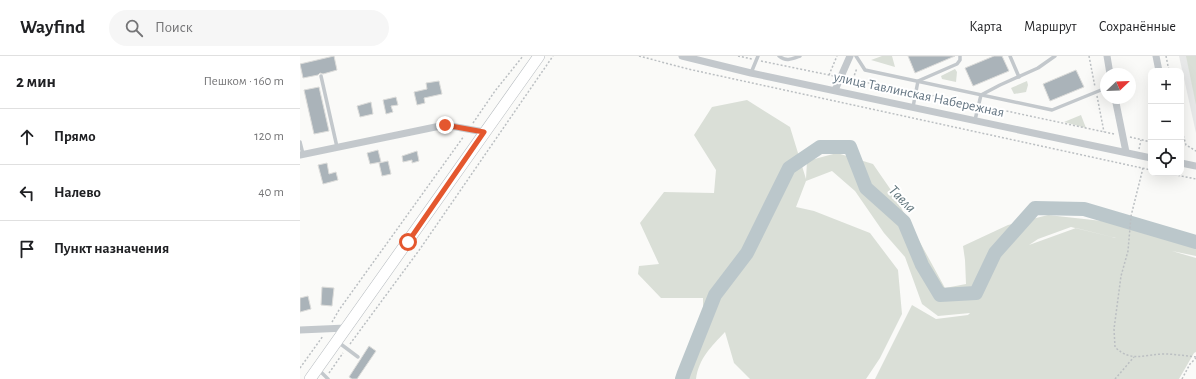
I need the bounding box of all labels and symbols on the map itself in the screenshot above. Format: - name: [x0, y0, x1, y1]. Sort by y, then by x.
- north arrow: [1100, 68, 1136, 104]
- street label: улица Тавлинская Набережная: [831, 70, 1006, 120]
- route end: [436, 116, 454, 134]
- water label: Тавла: [886, 183, 918, 215]
- route start: [399, 233, 417, 251]

